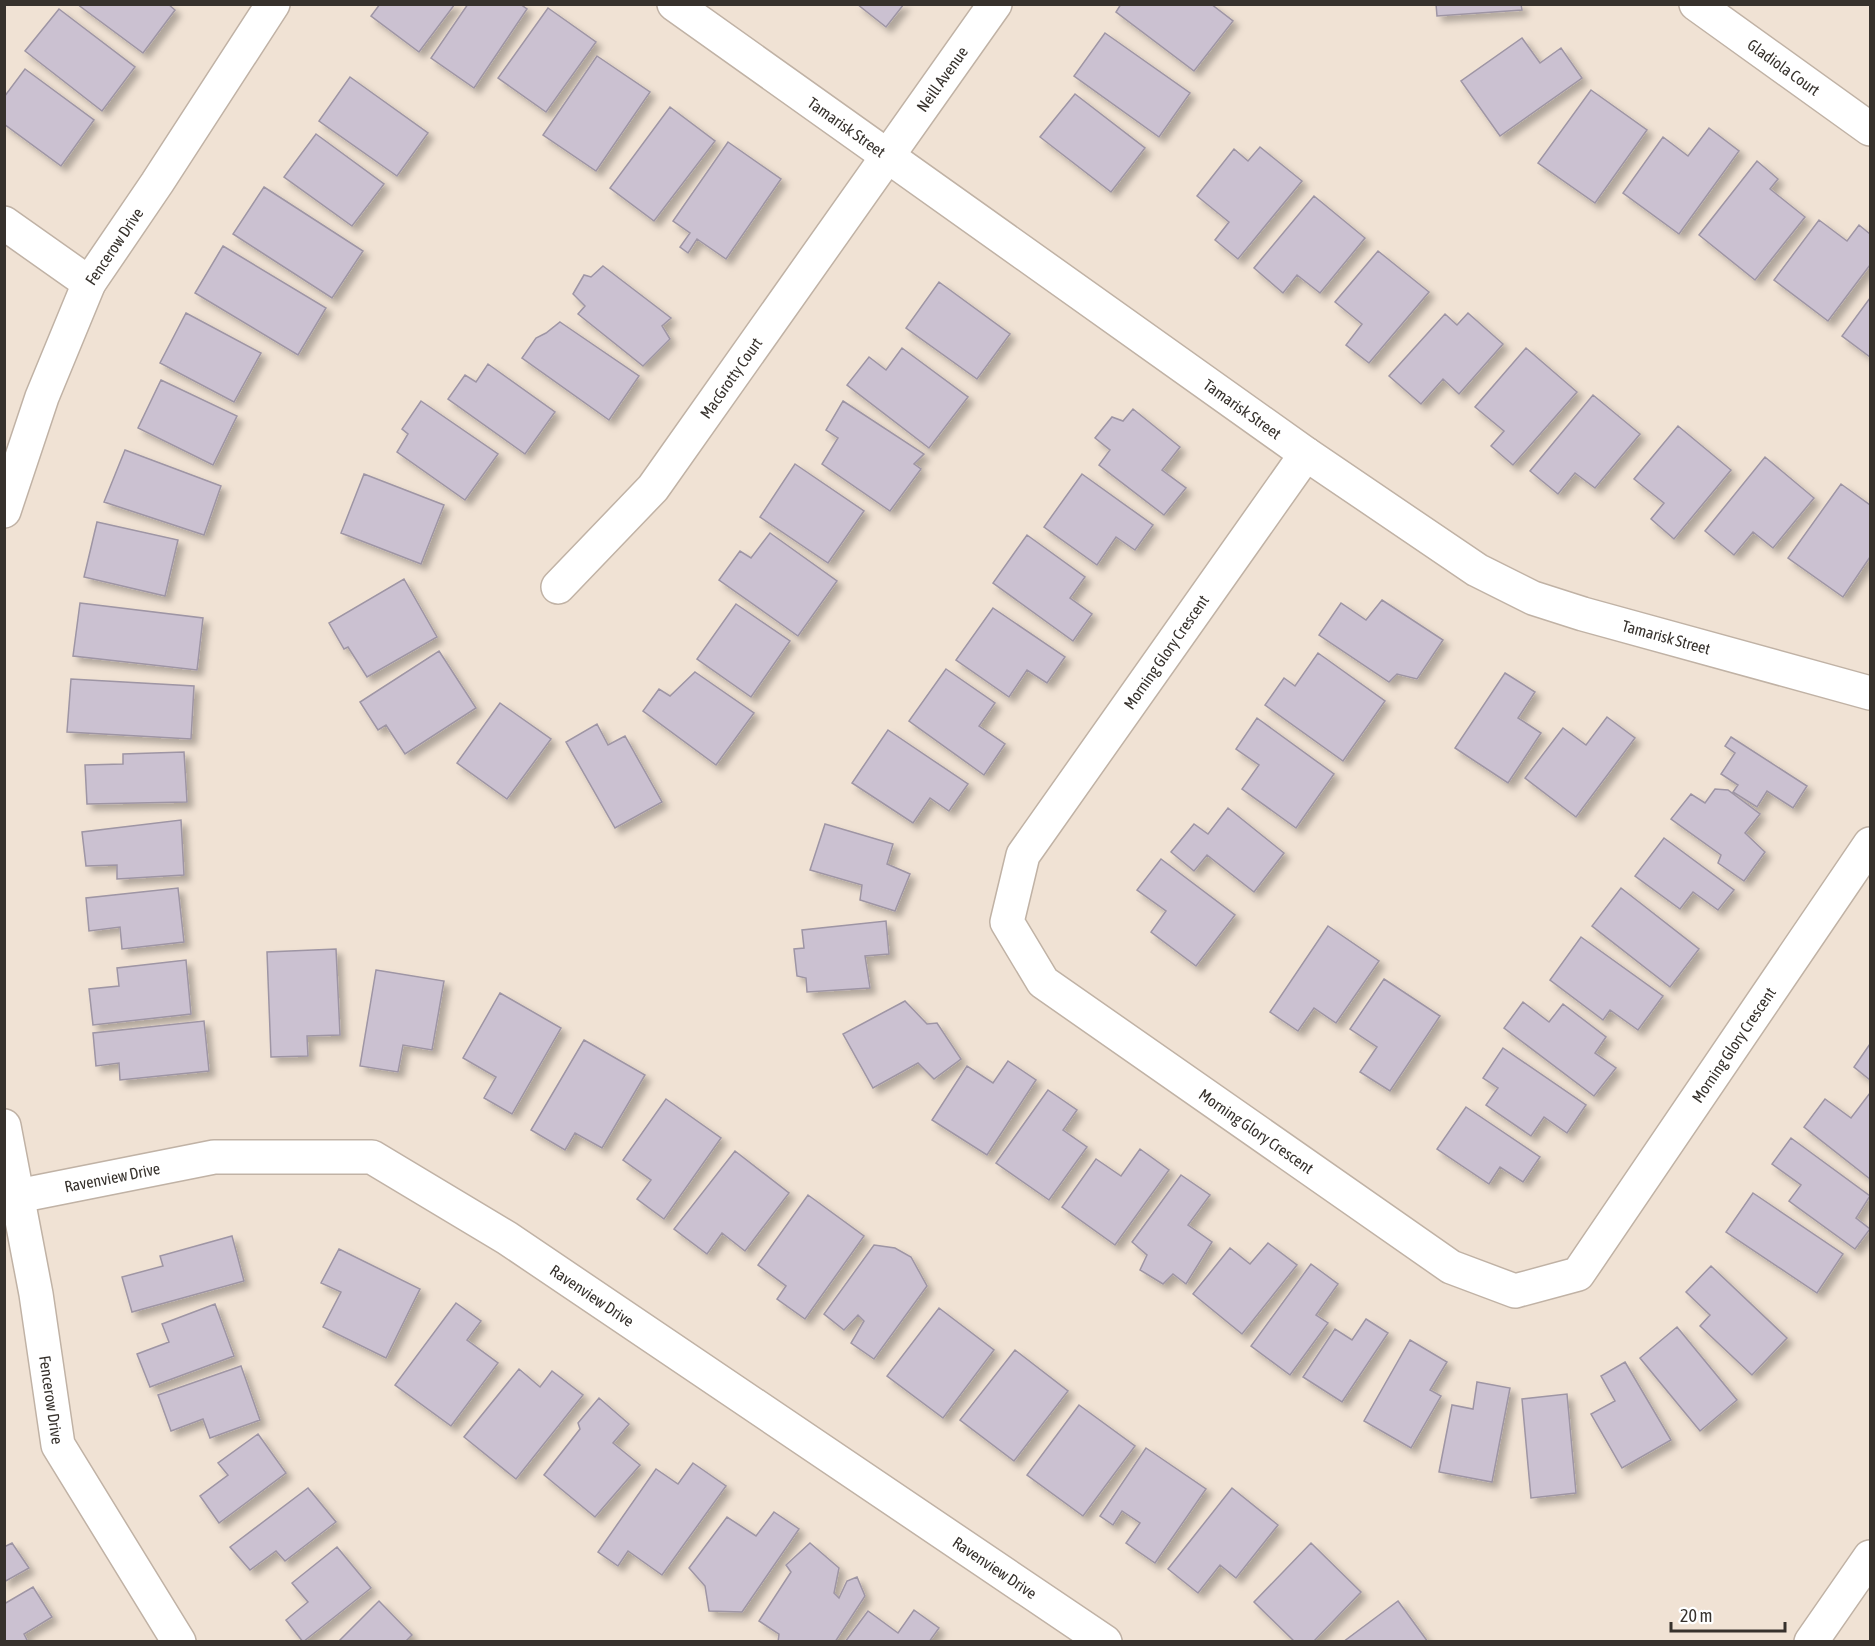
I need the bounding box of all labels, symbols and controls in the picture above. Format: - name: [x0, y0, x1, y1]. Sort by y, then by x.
- street label: Gladiola Court: [1744, 35, 1824, 99]
- street label: Neill Avenue: [913, 43, 971, 115]
- street label: Tamarisk Street: [804, 93, 889, 161]
- street label: Fencerow Drive: [81, 204, 147, 288]
- street label: MacGrotty Court: [696, 334, 766, 422]
- street label: Tamarisk Street: [1200, 375, 1285, 443]
- street label: Morning Glory Crescent: [1120, 591, 1213, 713]
- street label: Tamarisk Street: [1620, 616, 1713, 658]
- street label: Morning Glory Crescent: [1688, 983, 1779, 1106]
- street label: Morning Glory Crescent: [1196, 1085, 1317, 1177]
- street label: Ravenview Drive: [63, 1159, 162, 1196]
- street label: Ravenview Drive: [547, 1261, 637, 1330]
- street label: Fencerow Drive: [36, 1354, 67, 1445]
- street label: Ravenview Drive: [950, 1533, 1040, 1602]
- scale bar: [1671, 1595, 1785, 1633]
- text: 20 m: [1680, 1605, 1712, 1626]

